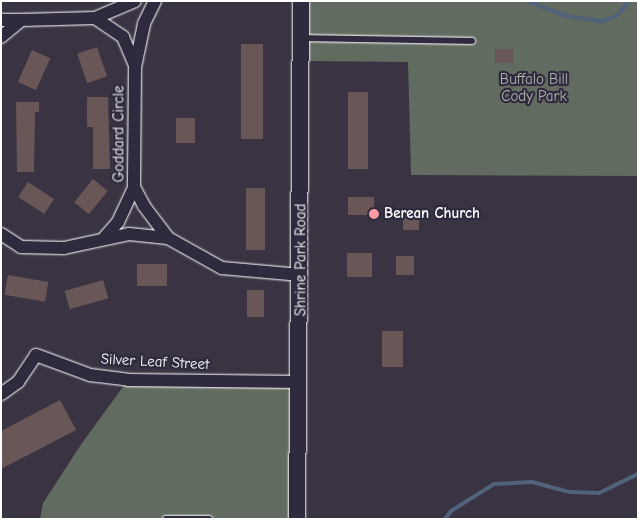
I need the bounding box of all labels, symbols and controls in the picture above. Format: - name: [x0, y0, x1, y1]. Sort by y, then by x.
- park label: Buffalo Bill Cody Park: [500, 70, 568, 105]
- street label: Goddard Circle: [110, 86, 128, 182]
- street label: Shrine Park Road: [292, 204, 310, 316]
- place label: Berean Church: [384, 205, 480, 223]
- marker: Berean Church: [368, 208, 380, 220]
- street label: Silver Leaf Street: [100, 350, 210, 374]

